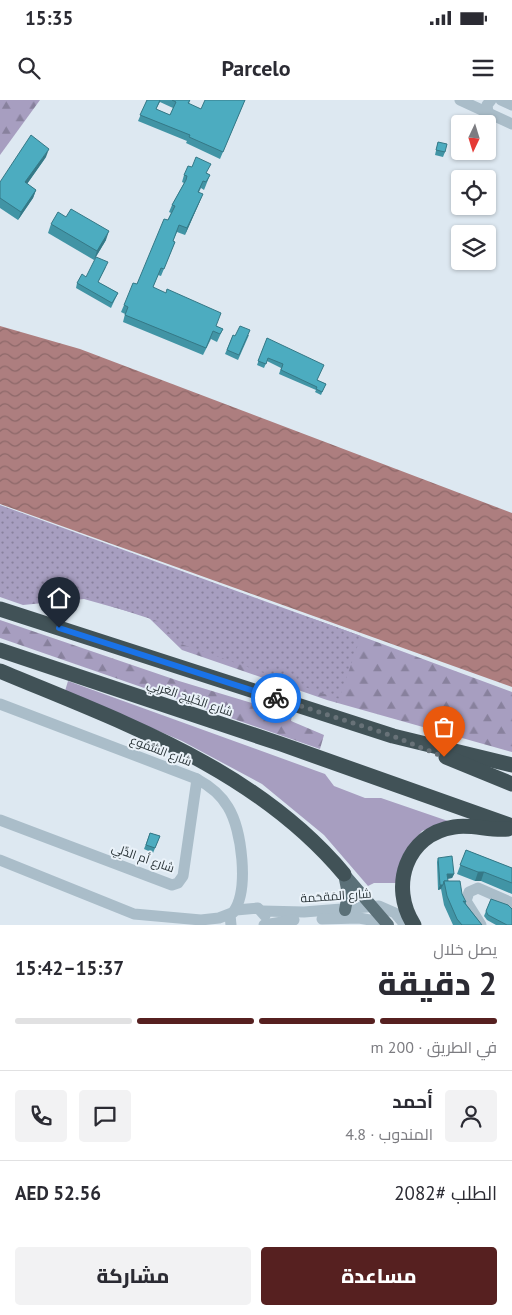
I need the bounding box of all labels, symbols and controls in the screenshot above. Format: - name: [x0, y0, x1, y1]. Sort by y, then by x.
- text: 15:35: [25, 6, 73, 30]
- icon: search: [15, 54, 43, 82]
- text: Parcelo: [221, 54, 291, 82]
- icon: menu: [469, 54, 497, 82]
- north arrow: [451, 115, 496, 160]
- map controls: [451, 115, 496, 270]
- button: locate: [451, 170, 496, 215]
- button: layers: [451, 225, 496, 270]
- pin: [38, 577, 80, 628]
- icon: home: [45, 584, 73, 612]
- courier: [251, 673, 301, 723]
- street label: شارع الخَلِيج العَربِي: [144, 676, 235, 722]
- icon: bike: [262, 684, 290, 712]
- pin: [423, 706, 465, 757]
- icon: bag: [430, 713, 458, 741]
- street label: شارع الشُّمُوع: [128, 732, 194, 770]
- street label: شارع أم الدِّلِي: [109, 840, 177, 878]
- street label: شارع المَقحَمة: [300, 886, 372, 906]
- text: يصل خلال: [433, 939, 497, 959]
- text: 15:37–15:42: [15, 956, 124, 980]
- text: 2 دقيقة: [378, 962, 497, 1004]
- text: في الطريق · 200 m: [370, 1037, 497, 1057]
- text: أحمد: [392, 1089, 433, 1113]
- button: phone: [15, 1090, 67, 1142]
- button: chat: [79, 1090, 131, 1142]
- button: person: [445, 1090, 497, 1142]
- text: المندوب · 4.8: [345, 1124, 433, 1144]
- text: AED 52.56: [15, 1181, 101, 1205]
- text: الطلب #2082: [394, 1181, 497, 1205]
- button: مشاركة: [15, 1247, 251, 1305]
- button: مساعدة: [261, 1247, 497, 1305]

